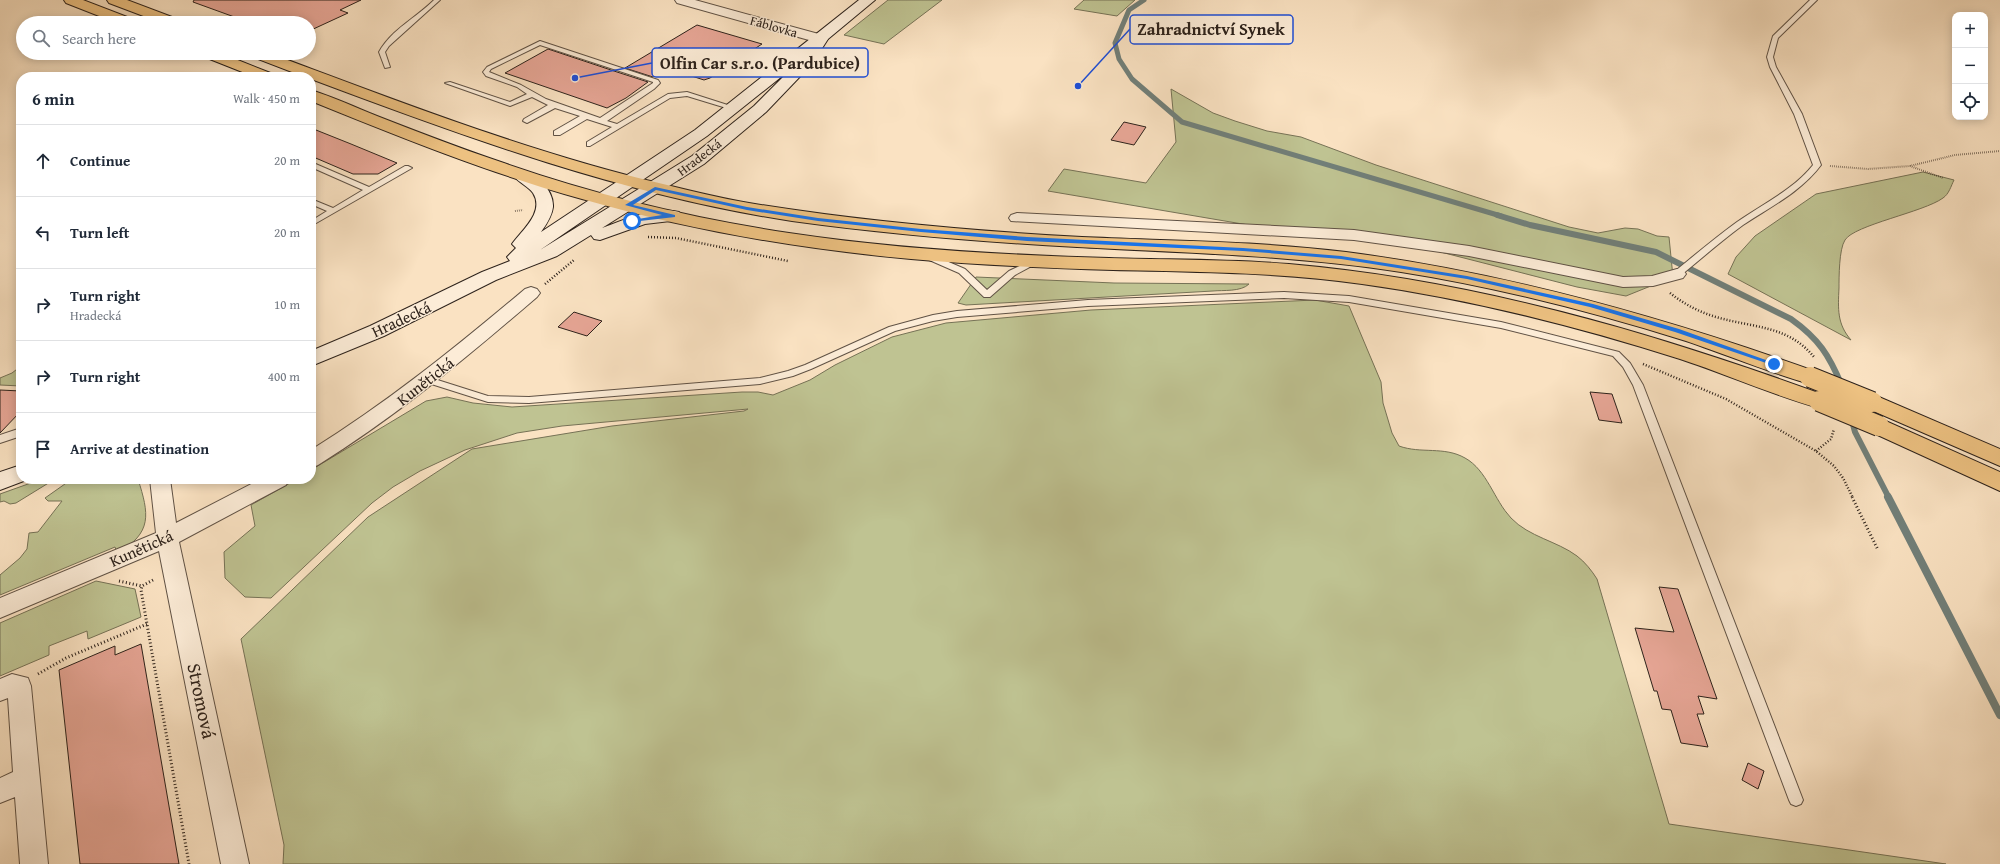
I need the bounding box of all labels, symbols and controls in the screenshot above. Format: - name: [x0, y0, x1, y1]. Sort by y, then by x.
- street label: Fáblovka: [748, 11, 801, 43]
- map controls: [1952, 12, 1988, 120]
- button: +: [1952, 12, 1988, 48]
- callout: Zahradnictví Synek: [1130, 15, 1293, 44]
- search box: [16, 16, 316, 60]
- text: Zahradnictví Synek: [1137, 16, 1285, 41]
- icon: search: [30, 27, 52, 49]
- text: Search here: [62, 28, 136, 49]
- callout: Olfin Car s.r.o. (Pardubice): [652, 48, 868, 77]
- button: −: [1952, 48, 1988, 84]
- text: Olfin Car s.r.o. (Pardubice): [660, 50, 860, 75]
- button: locate: [1952, 84, 1988, 120]
- text: 6 min: [32, 86, 74, 111]
- text: Walk · 450 m: [233, 89, 300, 108]
- street label: Hradecká: [673, 134, 726, 180]
- icon: ahead: [32, 150, 54, 172]
- text: Continue: [70, 150, 131, 171]
- text: 20 m: [274, 151, 300, 170]
- route start: [623, 212, 641, 230]
- icon: left: [32, 222, 54, 244]
- text: Turn left: [70, 222, 129, 243]
- text: 20 m: [274, 223, 300, 242]
- text: Turn right: [70, 285, 141, 306]
- icon: right: [32, 294, 54, 316]
- text: 10 m: [274, 295, 300, 314]
- street label: Hradecká: [367, 295, 435, 343]
- text: Hradecká: [70, 306, 121, 325]
- street label: Kunětická: [391, 351, 459, 411]
- route end: [1765, 355, 1783, 373]
- icon: right: [32, 366, 54, 388]
- text: Turn right: [70, 366, 141, 387]
- text: 400 m: [268, 367, 300, 386]
- icon: arrive: [32, 438, 54, 460]
- text: Arrive at destination: [70, 438, 209, 459]
- street label: Kunětická: [105, 523, 177, 573]
- street label: Stromová: [180, 661, 224, 741]

